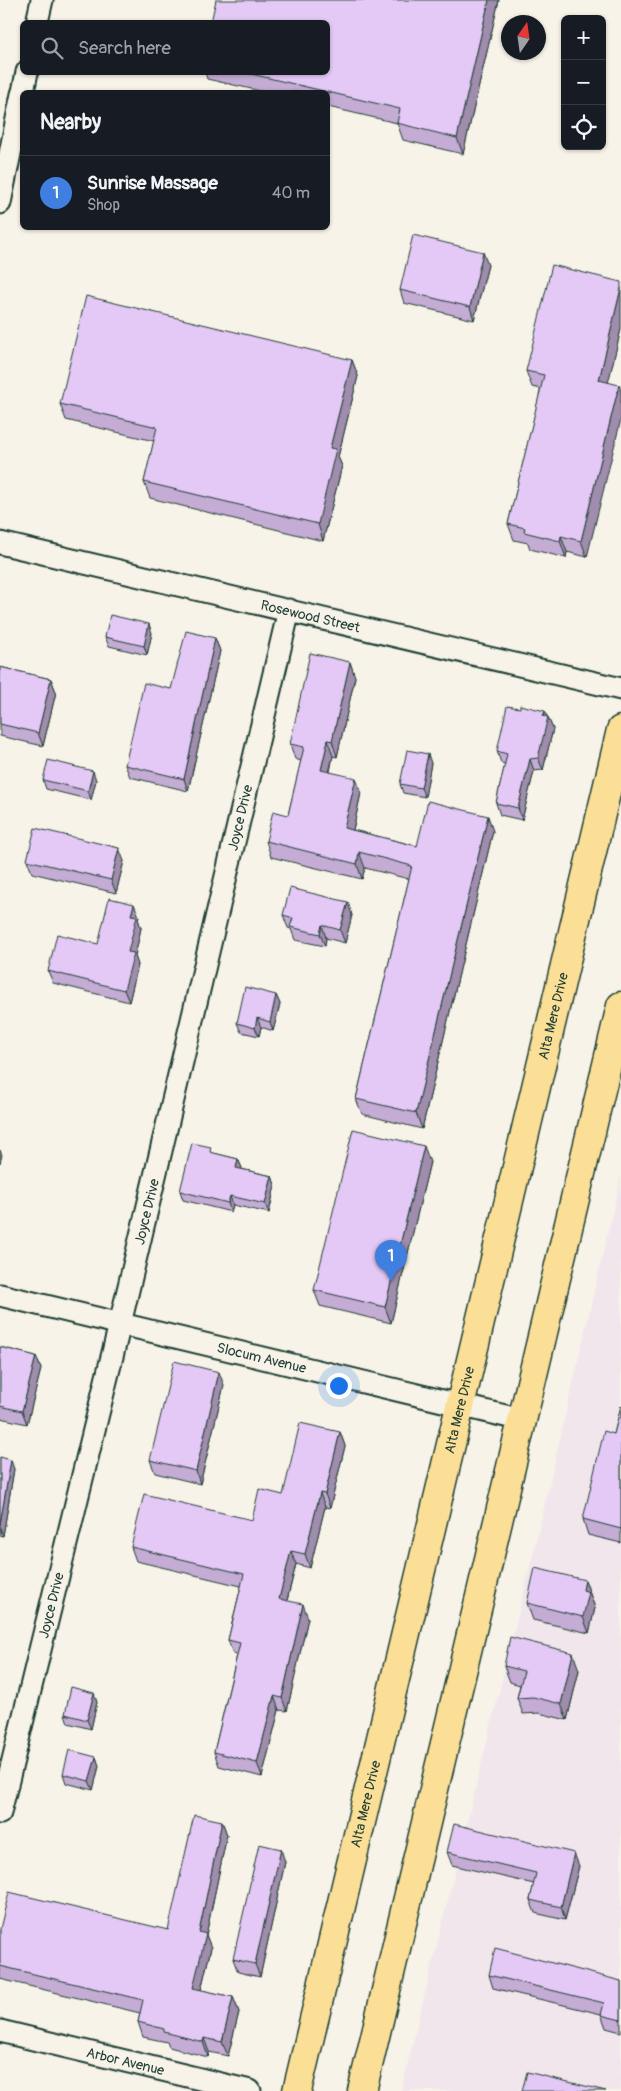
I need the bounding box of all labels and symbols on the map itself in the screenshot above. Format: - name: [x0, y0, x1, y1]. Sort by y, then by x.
- north arrow: [501, 15, 546, 60]
- street label: Rosewood Street: [259, 597, 362, 636]
- street label: Joyce Drive: [224, 783, 256, 852]
- street label: Alta Mere Drive: [535, 971, 572, 1062]
- street label: Joyce Drive: [131, 1177, 163, 1246]
- pin: 1: [375, 1240, 407, 1281]
- street label: Slocum Avenue: [215, 1339, 308, 1377]
- street label: Alta Mere Drive: [441, 1365, 478, 1456]
- your location: [326, 1373, 352, 1399]
- street label: Joyce Drive: [35, 1571, 68, 1640]
- street label: Alta Mere Drive: [347, 1759, 384, 1850]
- street label: Arbor Avenue: [85, 2044, 166, 2079]

